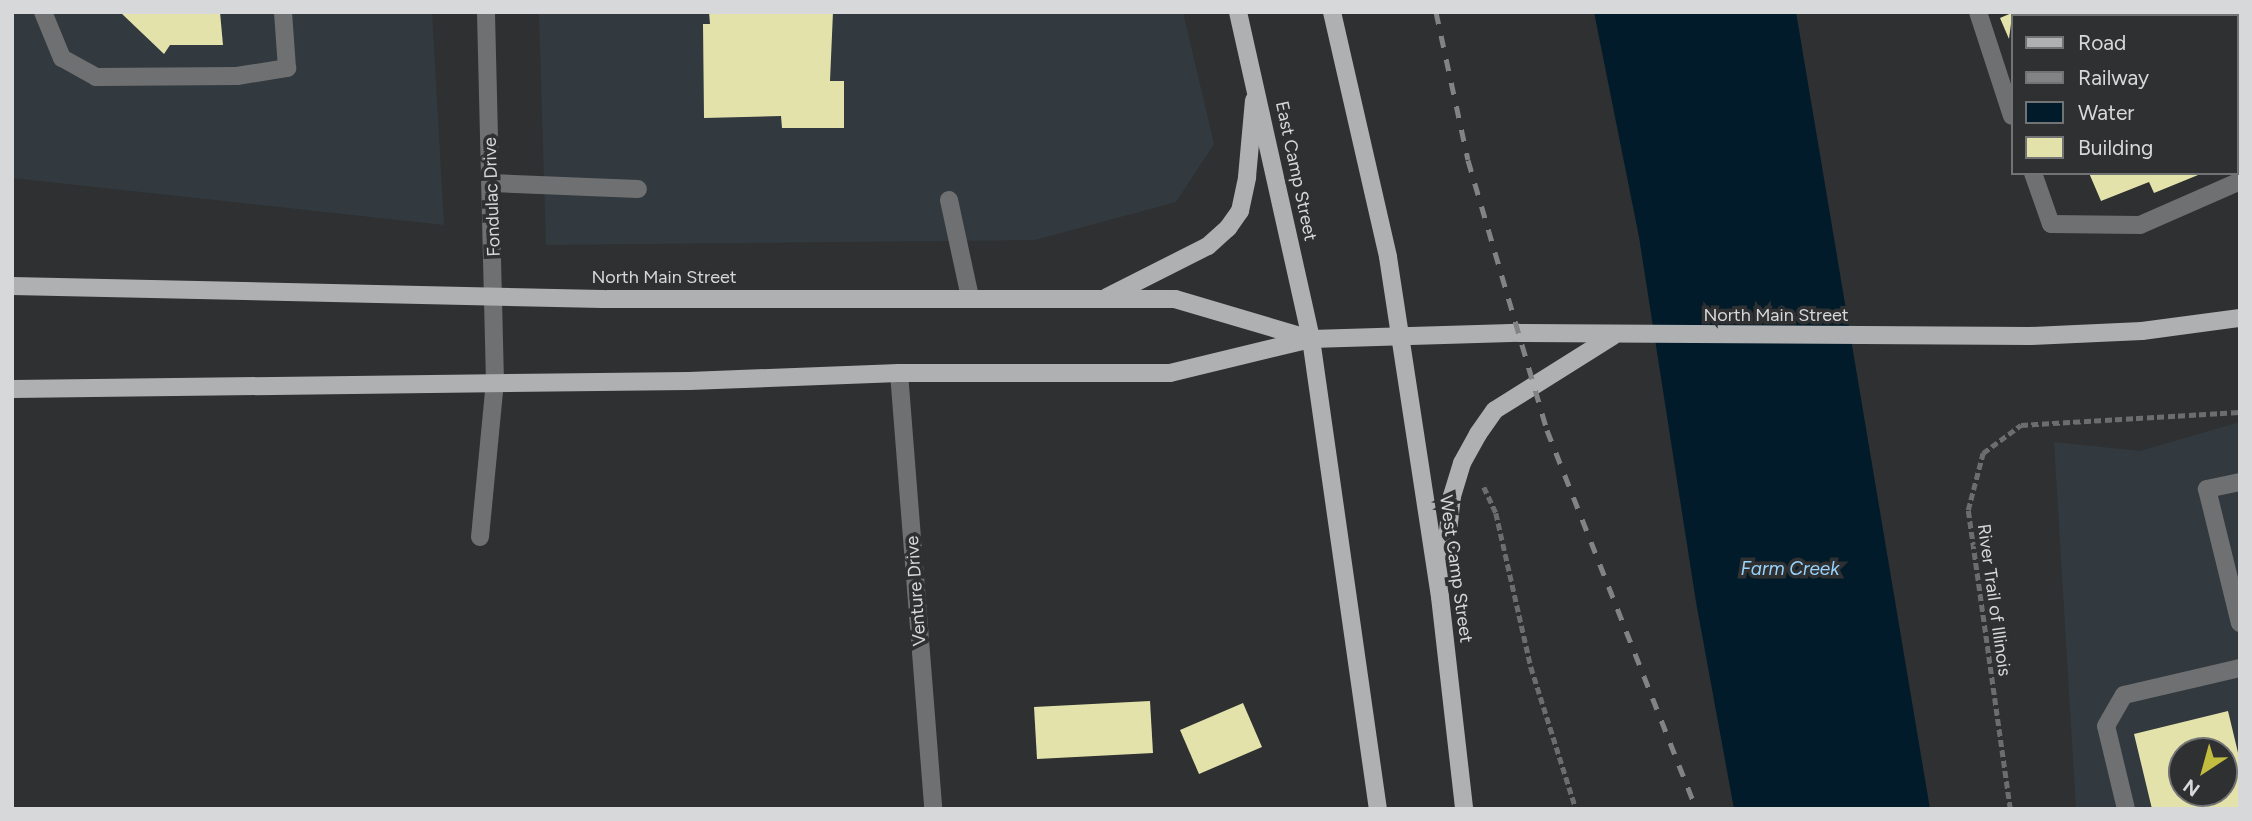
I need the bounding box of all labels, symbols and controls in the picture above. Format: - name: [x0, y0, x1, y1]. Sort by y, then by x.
- legend: [2010, 14, 2238, 175]
- text: Road: [2078, 30, 2126, 55]
- text: Railway: [2078, 65, 2149, 90]
- street label: East Camp Street: [1271, 99, 1321, 243]
- text: Water: [2078, 100, 2134, 125]
- text: Building: [2078, 135, 2153, 160]
- street label: Fondulac Drive: [479, 137, 505, 257]
- street label: North Main Street: [591, 266, 737, 288]
- street label: North Main Street: [1703, 304, 1849, 326]
- street label: West Camp Street: [1435, 494, 1477, 644]
- street label: River Trail of Illinois: [1973, 523, 2015, 677]
- street label: Venture Drive: [901, 535, 931, 647]
- water label: Farm Creek: [1741, 558, 1839, 580]
- north arrow: [2168, 737, 2238, 807]
- text: N: [2179, 774, 2204, 801]

